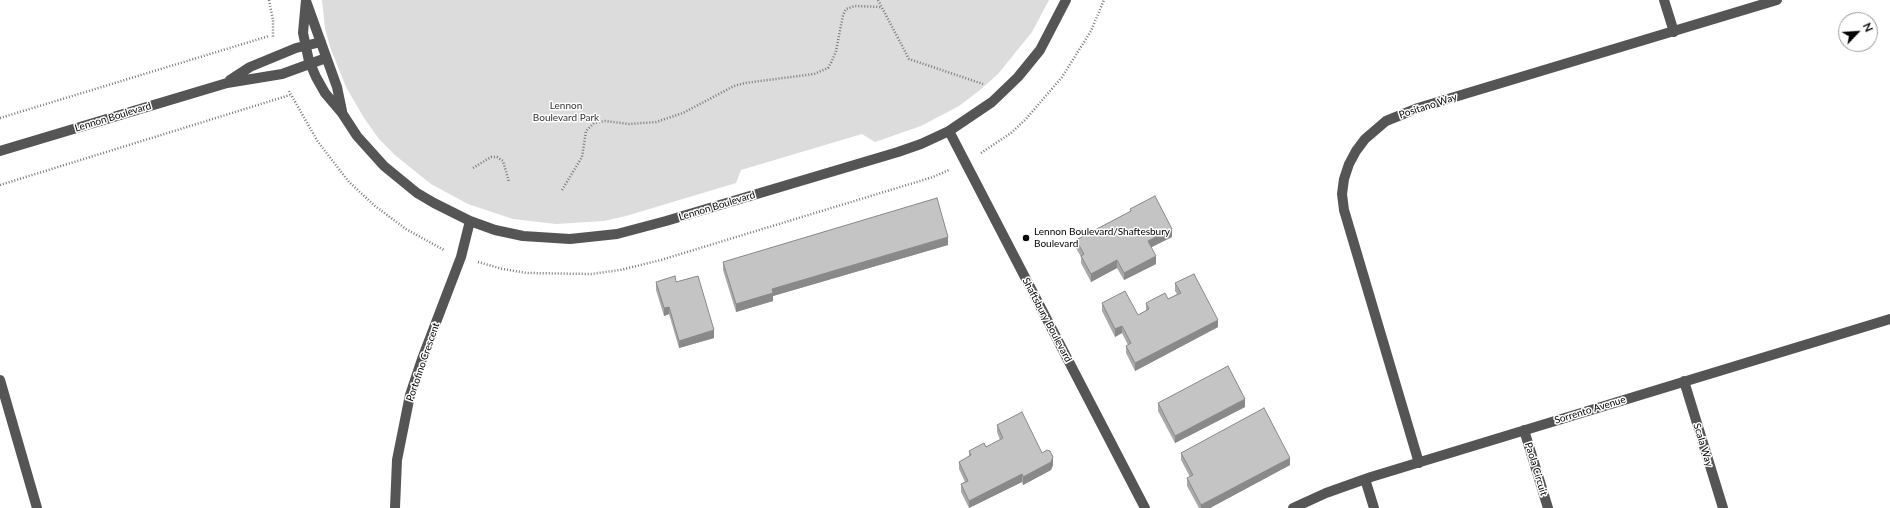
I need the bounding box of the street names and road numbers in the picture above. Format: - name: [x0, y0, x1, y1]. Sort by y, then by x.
- street label: Positano Way: [1397, 91, 1459, 121]
- street label: Lennon Boulevard: [73, 100, 153, 134]
- street label: Lennon Boulevard: [677, 189, 757, 223]
- street label: Shaftsbury Boulevard: [1020, 276, 1074, 364]
- street label: Portofino Crescent: [404, 321, 442, 403]
- street label: Sorrento Avenue: [1553, 393, 1627, 427]
- street label: Scala Way: [1691, 422, 1715, 468]
- street label: Paola Circuit: [1522, 441, 1550, 497]

